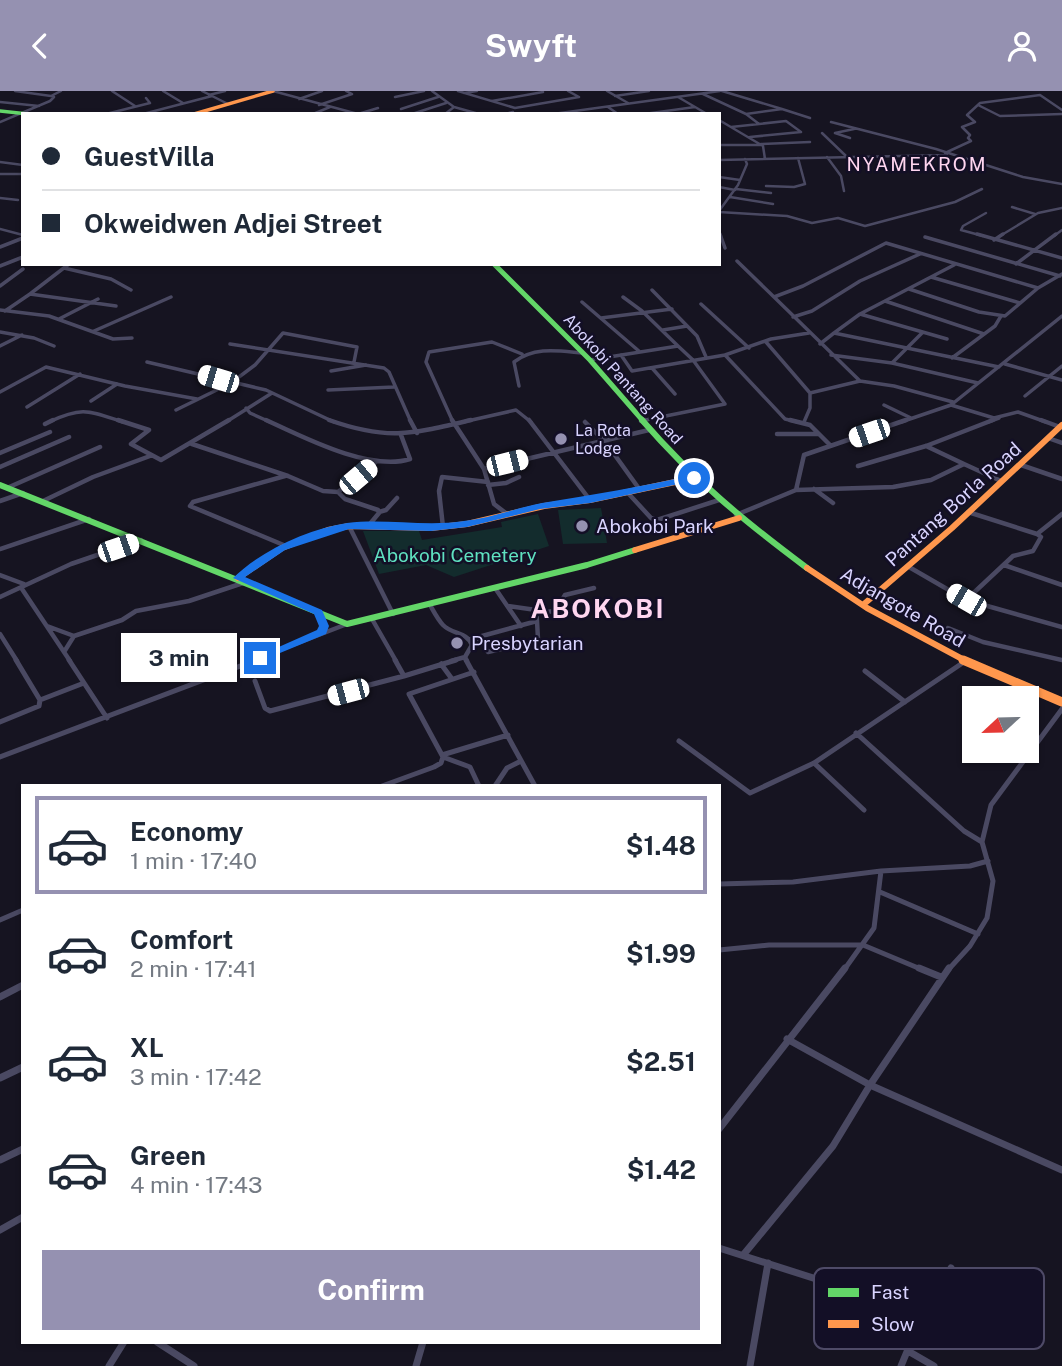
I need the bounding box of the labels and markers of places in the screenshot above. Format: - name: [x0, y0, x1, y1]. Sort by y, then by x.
- place label: La Rota Lodge: [575, 421, 631, 458]
- marker: La Rota Lodge: [553, 431, 569, 447]
- place label: Abokobi Park: [596, 515, 714, 537]
- marker: Abokobi Park: [574, 518, 590, 534]
- place label: Presbytarian: [471, 632, 584, 654]
- marker: Presbytarian: [449, 635, 465, 651]

